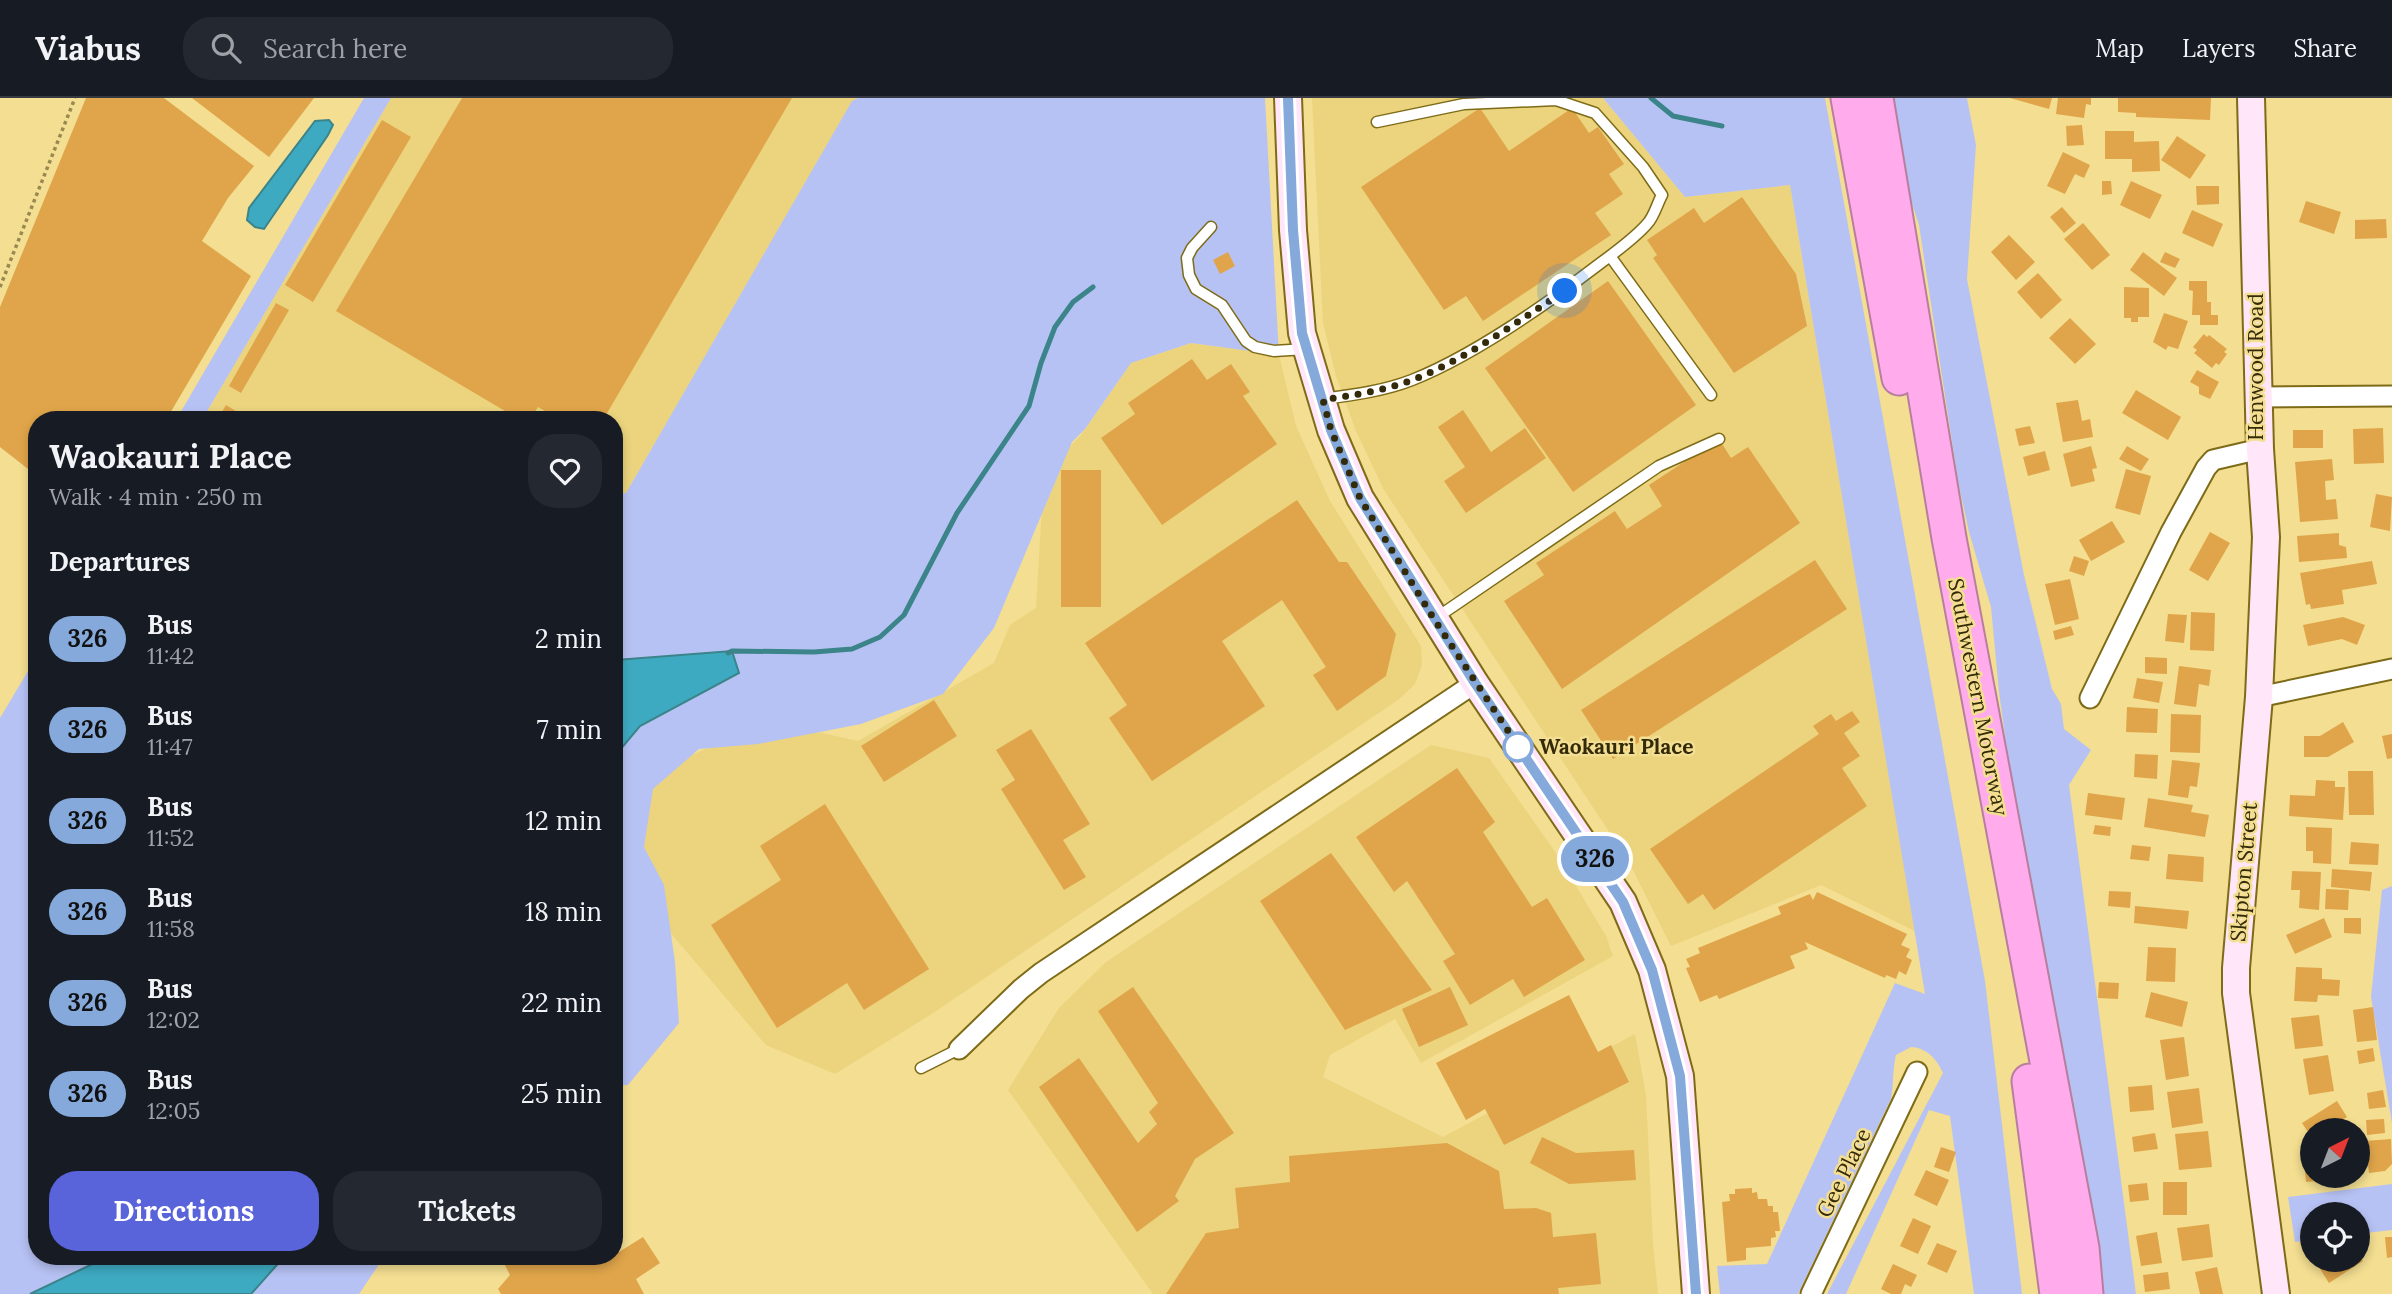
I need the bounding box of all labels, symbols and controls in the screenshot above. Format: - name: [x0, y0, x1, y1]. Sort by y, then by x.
- search box: [183, 17, 673, 80]
- text: Viabus: [35, 27, 141, 69]
- icon: search: [207, 29, 245, 67]
- text: Search here: [263, 32, 407, 65]
- text: Map: [2095, 33, 2144, 64]
- text: Layers: [2182, 33, 2255, 64]
- text: Share: [2293, 33, 2357, 64]
- your location: [1547, 273, 1582, 308]
- street label: Henwood Road: [2242, 293, 2269, 441]
- button: heart: [528, 434, 602, 508]
- text: Waokauri Place: [49, 435, 292, 477]
- text: Walk · 4 min · 250 m: [49, 482, 262, 511]
- text: Departures: [49, 545, 190, 578]
- street label: Southwestern Motorway: [1942, 576, 2015, 818]
- text: Bus: [147, 608, 193, 641]
- text: 2 min: [535, 622, 602, 655]
- text: 326: [67, 623, 108, 654]
- text: 11:42: [147, 641, 194, 670]
- text: Bus: [147, 699, 193, 732]
- text: 7 min: [537, 713, 602, 746]
- text: 326: [67, 714, 108, 745]
- text: 11:47: [147, 732, 193, 761]
- marker: Waokauri Place: [1503, 732, 1533, 762]
- place label: Waokauri Place: [1539, 733, 1694, 760]
- text: Bus: [147, 790, 193, 823]
- street label: Skipton Street: [2224, 800, 2263, 943]
- text: 12 min: [525, 804, 602, 837]
- text: 326: [67, 805, 108, 836]
- text: 11:52: [147, 823, 194, 852]
- line badge: 326: [1555, 836, 1635, 882]
- text: 326: [1575, 843, 1615, 874]
- text: Bus: [147, 881, 193, 914]
- text: 18 min: [525, 895, 602, 928]
- text: 326: [67, 896, 108, 927]
- text: 11:58: [147, 914, 195, 943]
- text: Bus: [147, 972, 193, 1005]
- text: 22 min: [521, 986, 602, 1019]
- text: 326: [67, 987, 108, 1018]
- text: 12:02: [147, 1005, 200, 1034]
- text: Bus: [147, 1063, 193, 1096]
- text: 25 min: [521, 1077, 602, 1110]
- text: 326: [67, 1078, 108, 1109]
- text: 12:05: [147, 1096, 200, 1125]
- north arrow: [2300, 1118, 2370, 1188]
- map controls: [2300, 1118, 2370, 1272]
- street label: Gee Place: [1810, 1124, 1877, 1222]
- button: Directions: [49, 1171, 319, 1251]
- button: Tickets: [333, 1171, 602, 1251]
- button: locate: [2300, 1202, 2370, 1272]

